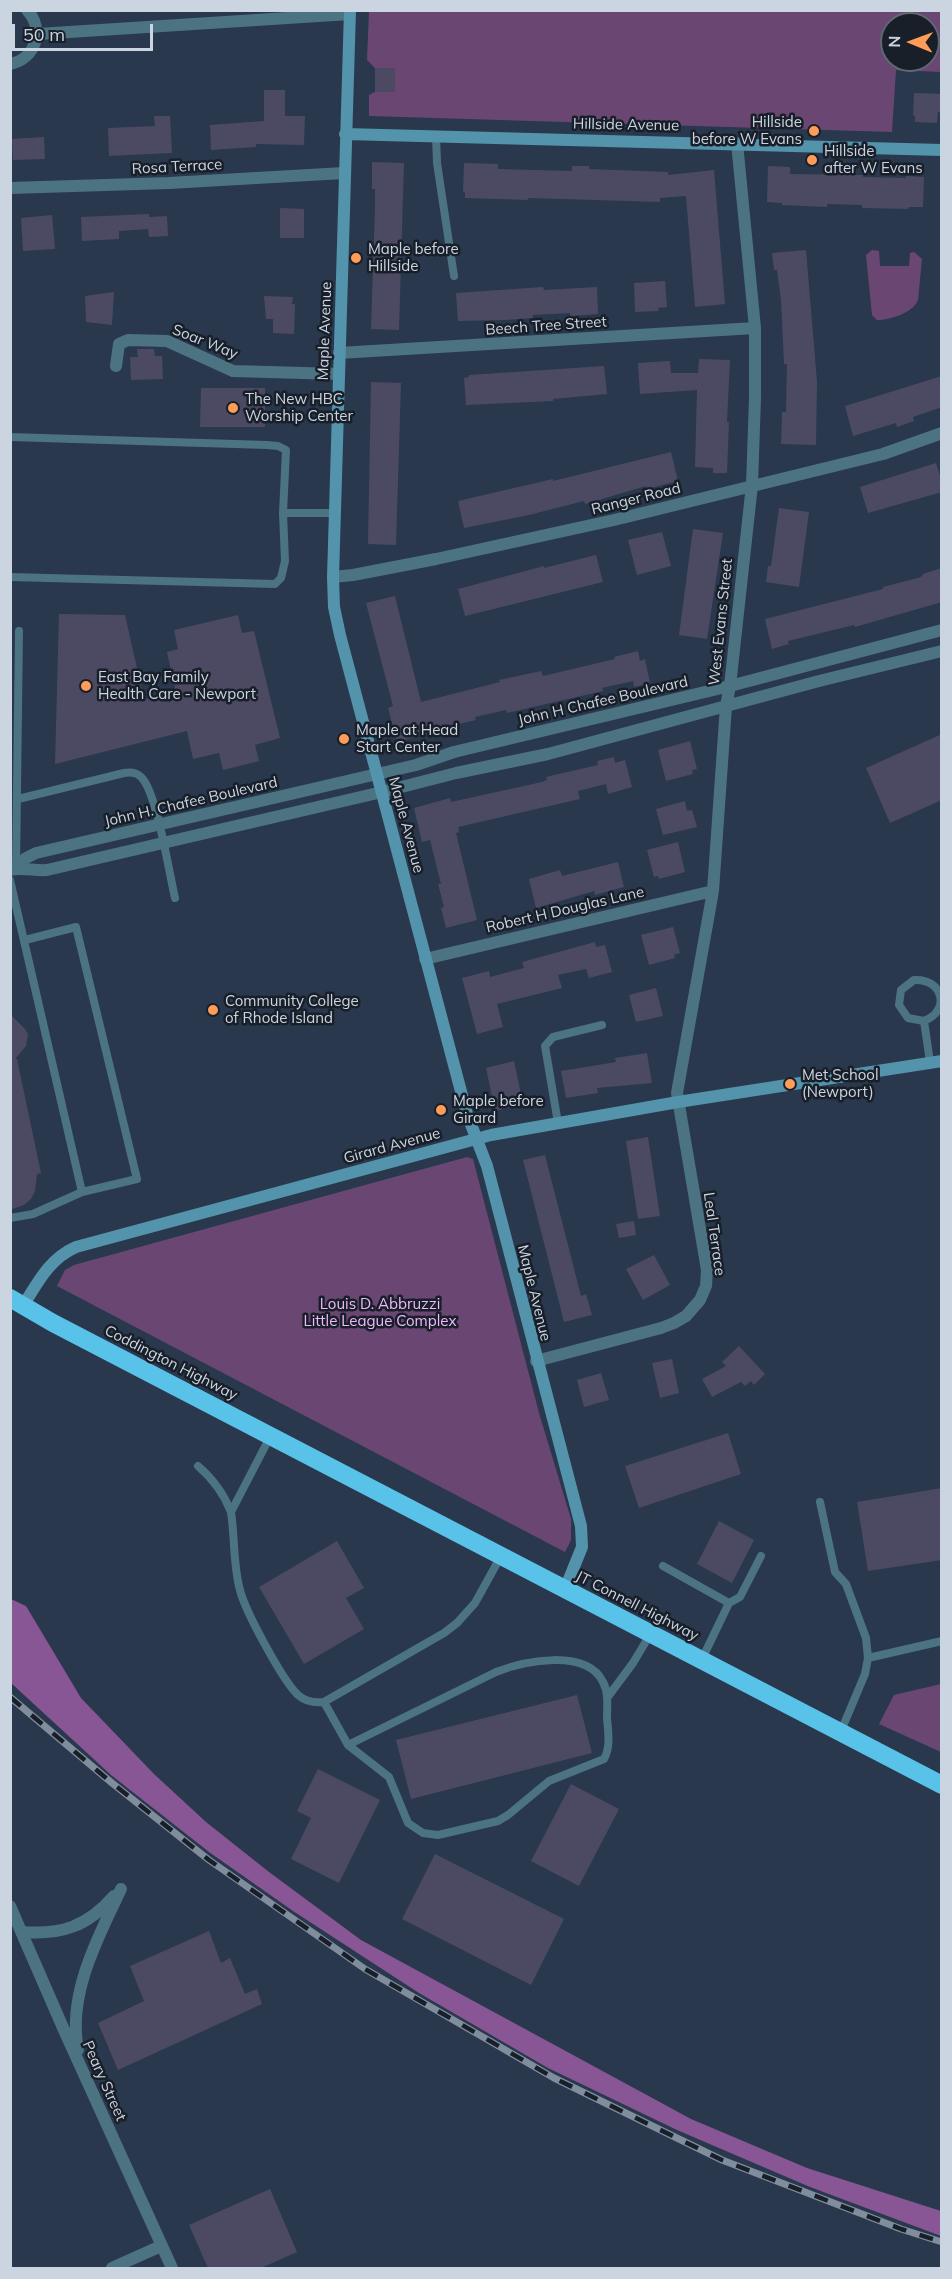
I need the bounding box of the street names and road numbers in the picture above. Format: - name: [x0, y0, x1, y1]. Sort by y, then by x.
- street label: Hillside Avenue: [573, 115, 679, 135]
- street label: Rosa Terrace: [131, 156, 223, 178]
- street label: Maple Avenue: [314, 281, 336, 381]
- street label: Beech Tree Street: [485, 313, 607, 339]
- street label: Soar Way: [170, 321, 240, 363]
- street label: Ranger Road: [589, 479, 683, 519]
- street label: West Evans Street: [705, 558, 737, 686]
- street label: John H Chafee Boulevard: [516, 673, 690, 729]
- street label: John H. Chafee Boulevard: [103, 773, 279, 831]
- street label: Maple Avenue: [385, 775, 427, 875]
- street label: Robert H Douglas Lane: [484, 883, 646, 937]
- street label: Girard Avenue: [342, 1124, 442, 1168]
- street label: Leal Terrace: [699, 1191, 729, 1277]
- street label: Maple Avenue: [513, 1243, 555, 1343]
- street label: Coddington Highway: [102, 1322, 240, 1404]
- street label: JT Connell Highway: [573, 1567, 701, 1645]
- street label: Peary Street: [78, 2038, 130, 2124]

